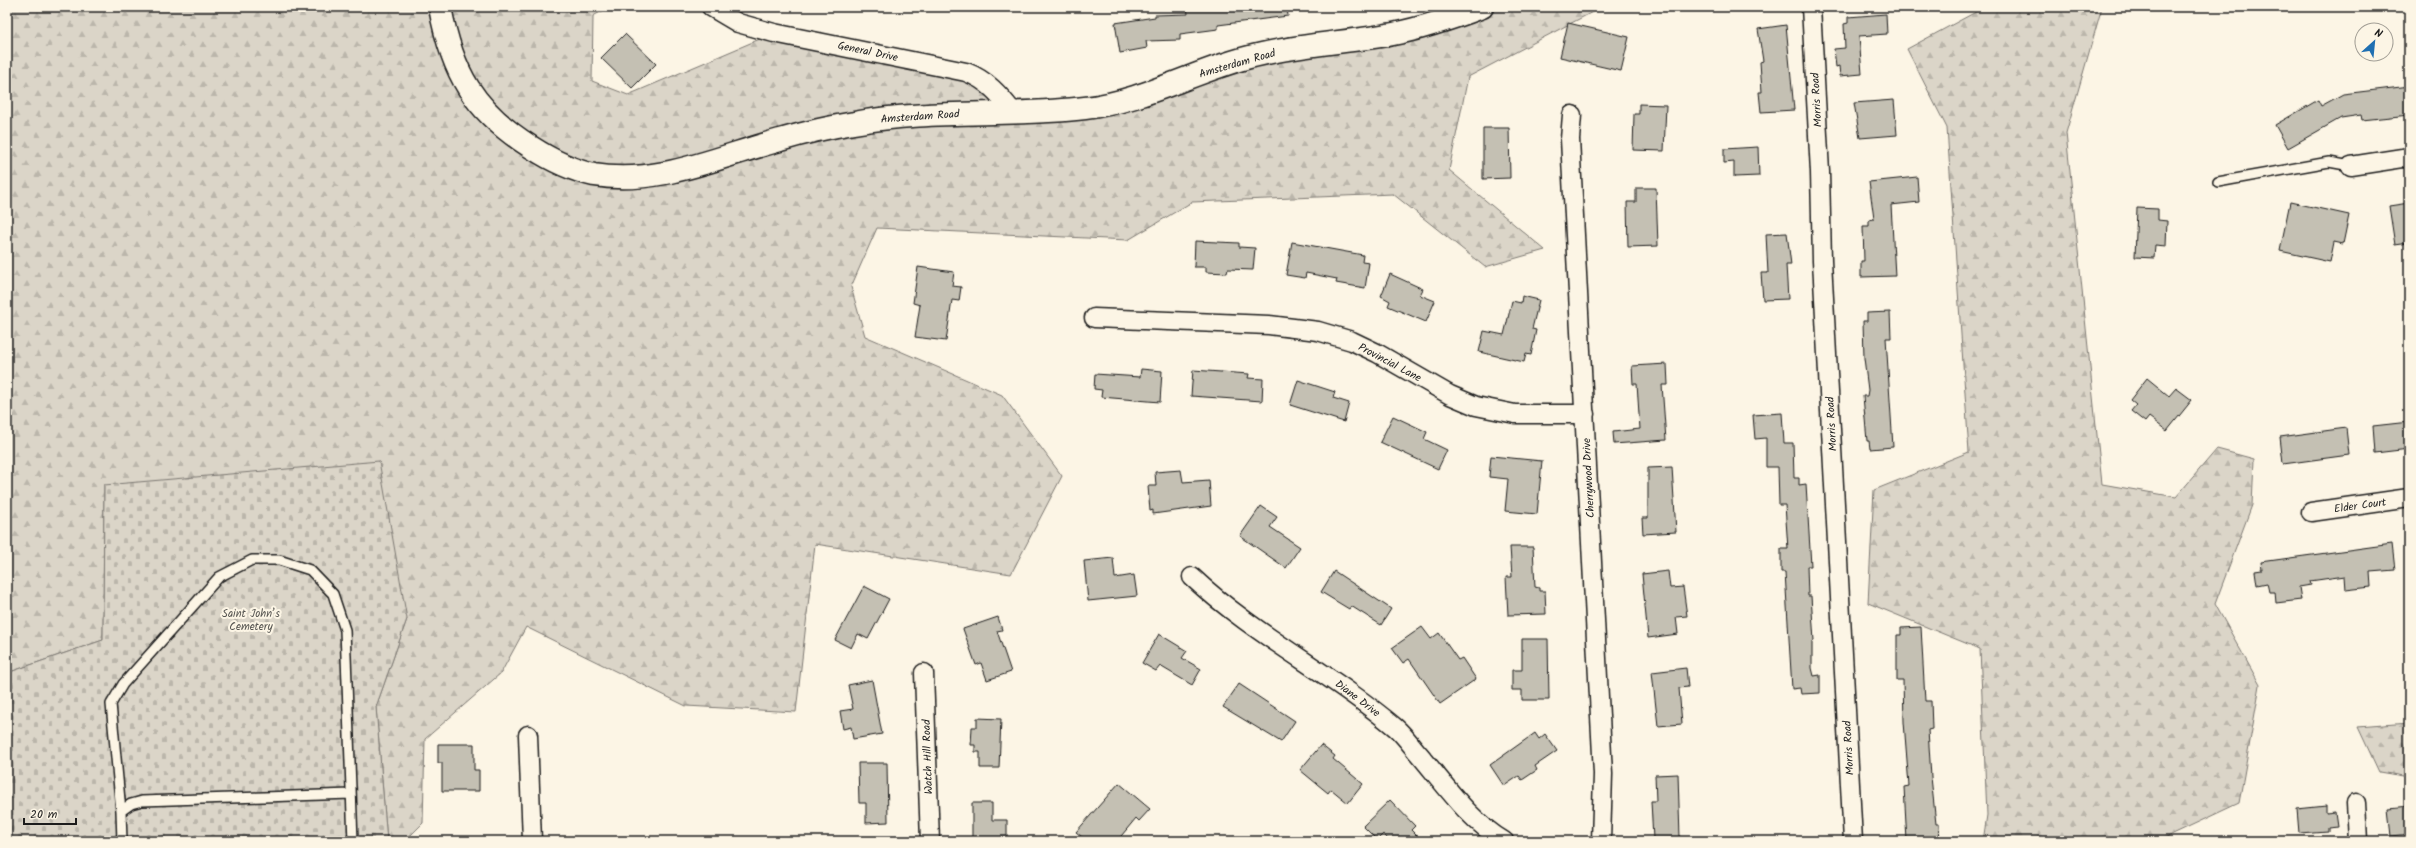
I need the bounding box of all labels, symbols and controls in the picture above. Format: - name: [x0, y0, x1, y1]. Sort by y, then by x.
- north arrow: [2354, 22, 2394, 62]
- text: N: [2371, 24, 2385, 44]
- street label: General Drive: [836, 37, 900, 67]
- street label: Amsterdam Road: [1197, 44, 1278, 83]
- street label: Morris Road: [1807, 72, 1827, 128]
- street label: Amsterdam Road: [880, 105, 961, 129]
- street label: Provincial Lane: [1355, 339, 1424, 387]
- street label: Morris Road: [1822, 396, 1842, 452]
- street label: Cherrywood Drive: [1578, 437, 1600, 518]
- street label: Elder Court: [2333, 493, 2388, 519]
- park label: Saint John’s Cemetery: [222, 605, 280, 636]
- street label: Diane Drive: [1331, 676, 1384, 722]
- street label: Watch Hill Road: [918, 719, 938, 795]
- street label: Morris Road: [1839, 720, 1859, 776]
- scale bar: [24, 800, 76, 826]
- text: 20 m: [30, 805, 58, 824]

